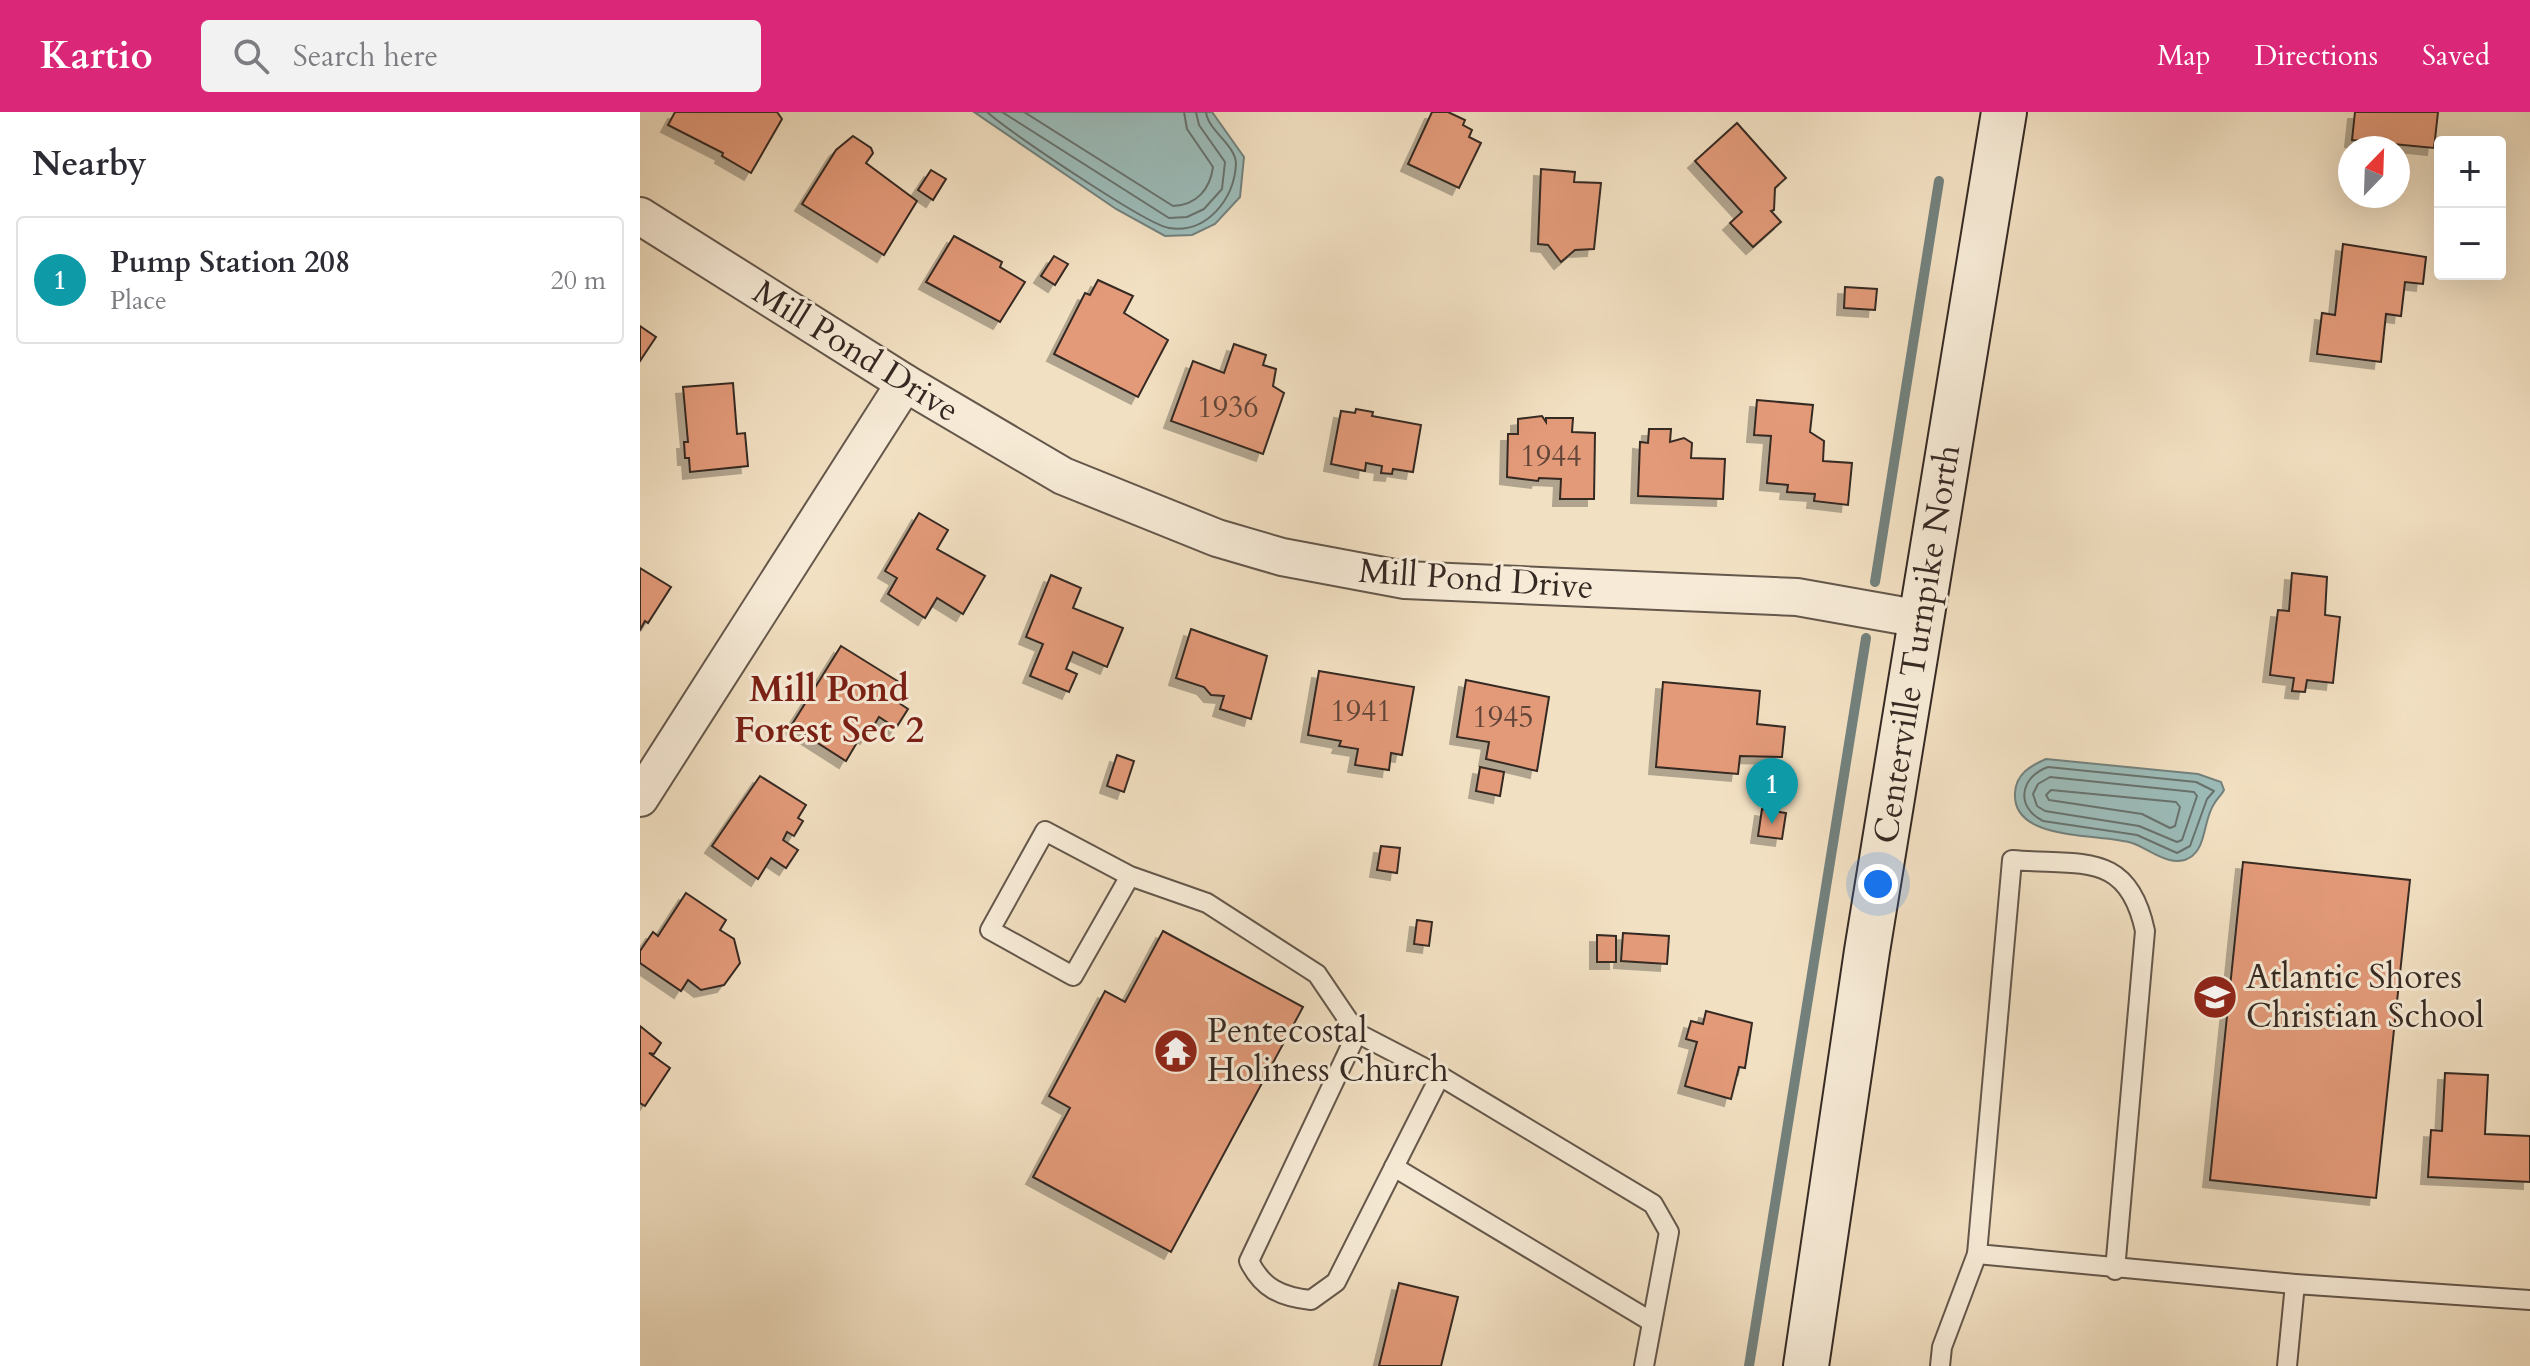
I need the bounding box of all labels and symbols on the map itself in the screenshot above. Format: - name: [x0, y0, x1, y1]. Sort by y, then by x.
- north arrow: [2338, 136, 2410, 208]
- street label: Mill Pond Drive: [744, 269, 968, 433]
- house number: 1936: [1197, 387, 1259, 428]
- house number: 1944: [1520, 436, 1582, 477]
- street label: Centerville Turnpike North: [1863, 441, 1971, 847]
- street label: Mill Pond Drive: [1357, 548, 1595, 610]
- district label: Mill Pond Forest Sec 2: [734, 665, 924, 755]
- house number: 1941: [1330, 691, 1392, 732]
- house number: 1945: [1472, 697, 1534, 738]
- pin: 1: [1746, 758, 1798, 824]
- your location: [1858, 864, 1898, 904]
- place label: Atlantic Shores Christian School: [2246, 954, 2484, 1039]
- school or university icon: Atlantic Shores Christian School: [2191, 973, 2239, 1021]
- place label: Pentecostal Holiness Church: [1207, 1008, 1449, 1093]
- temple icon: Pentecostal Holiness Church: [1152, 1027, 1200, 1075]

